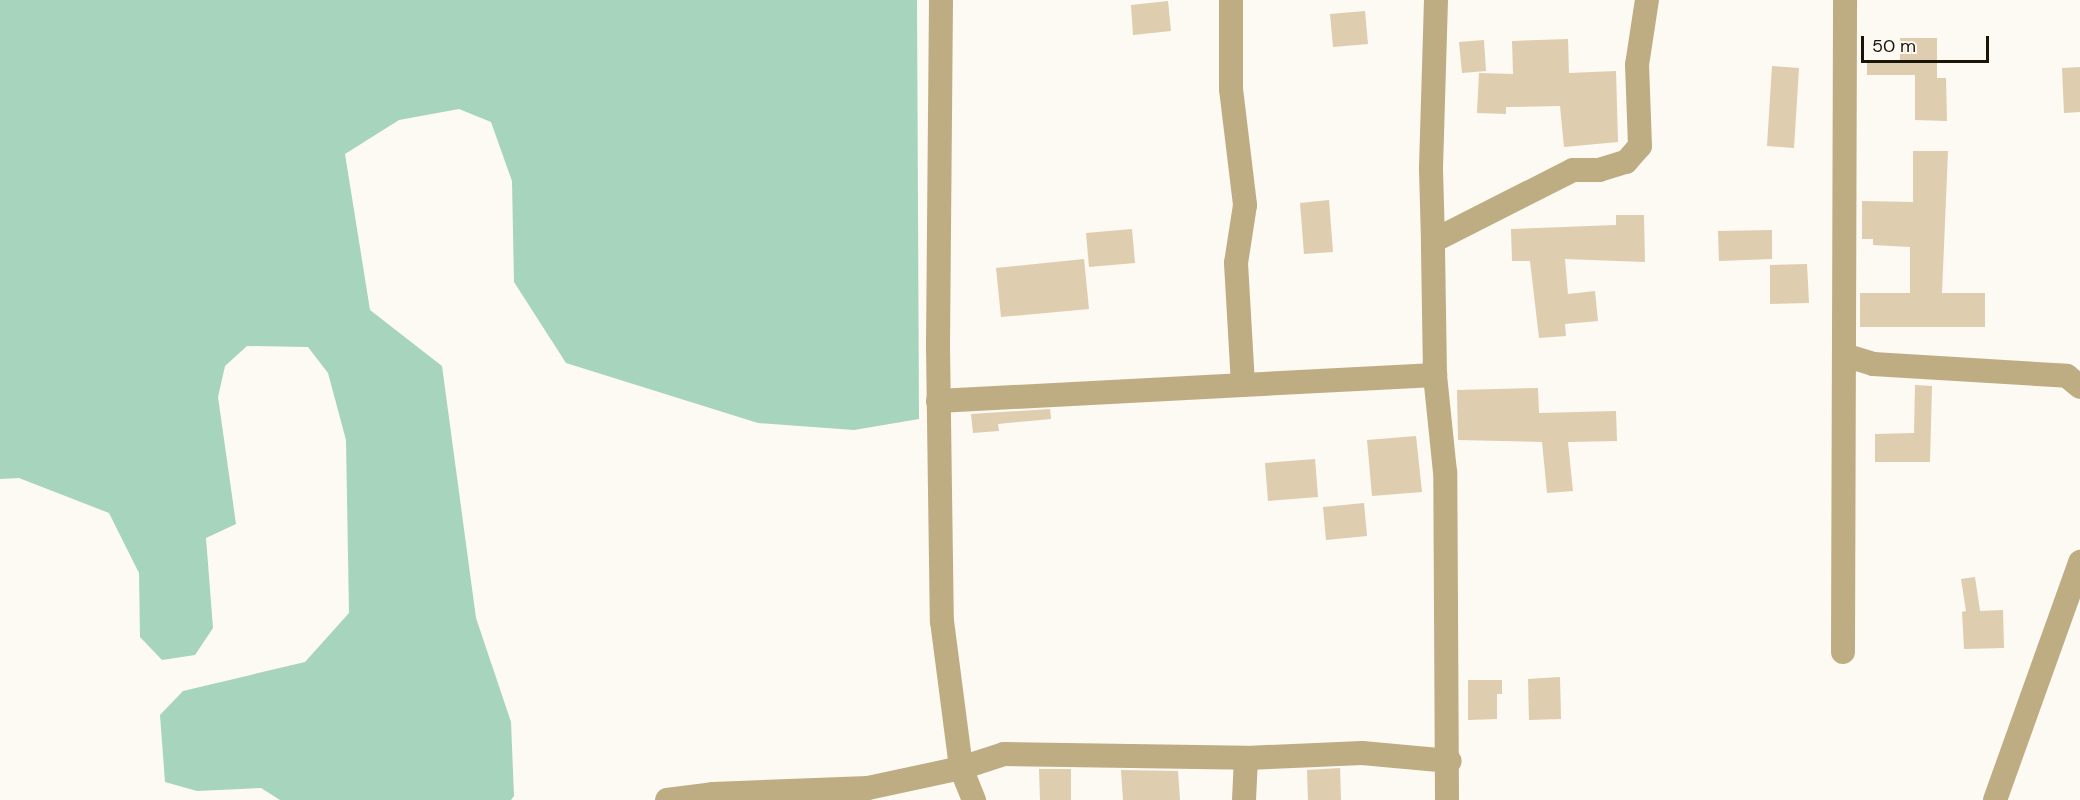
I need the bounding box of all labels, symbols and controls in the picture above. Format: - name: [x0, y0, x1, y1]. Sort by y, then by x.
- scale bar: [1864, 24, 1992, 62]
- text: 50 m: [1872, 34, 1916, 58]

